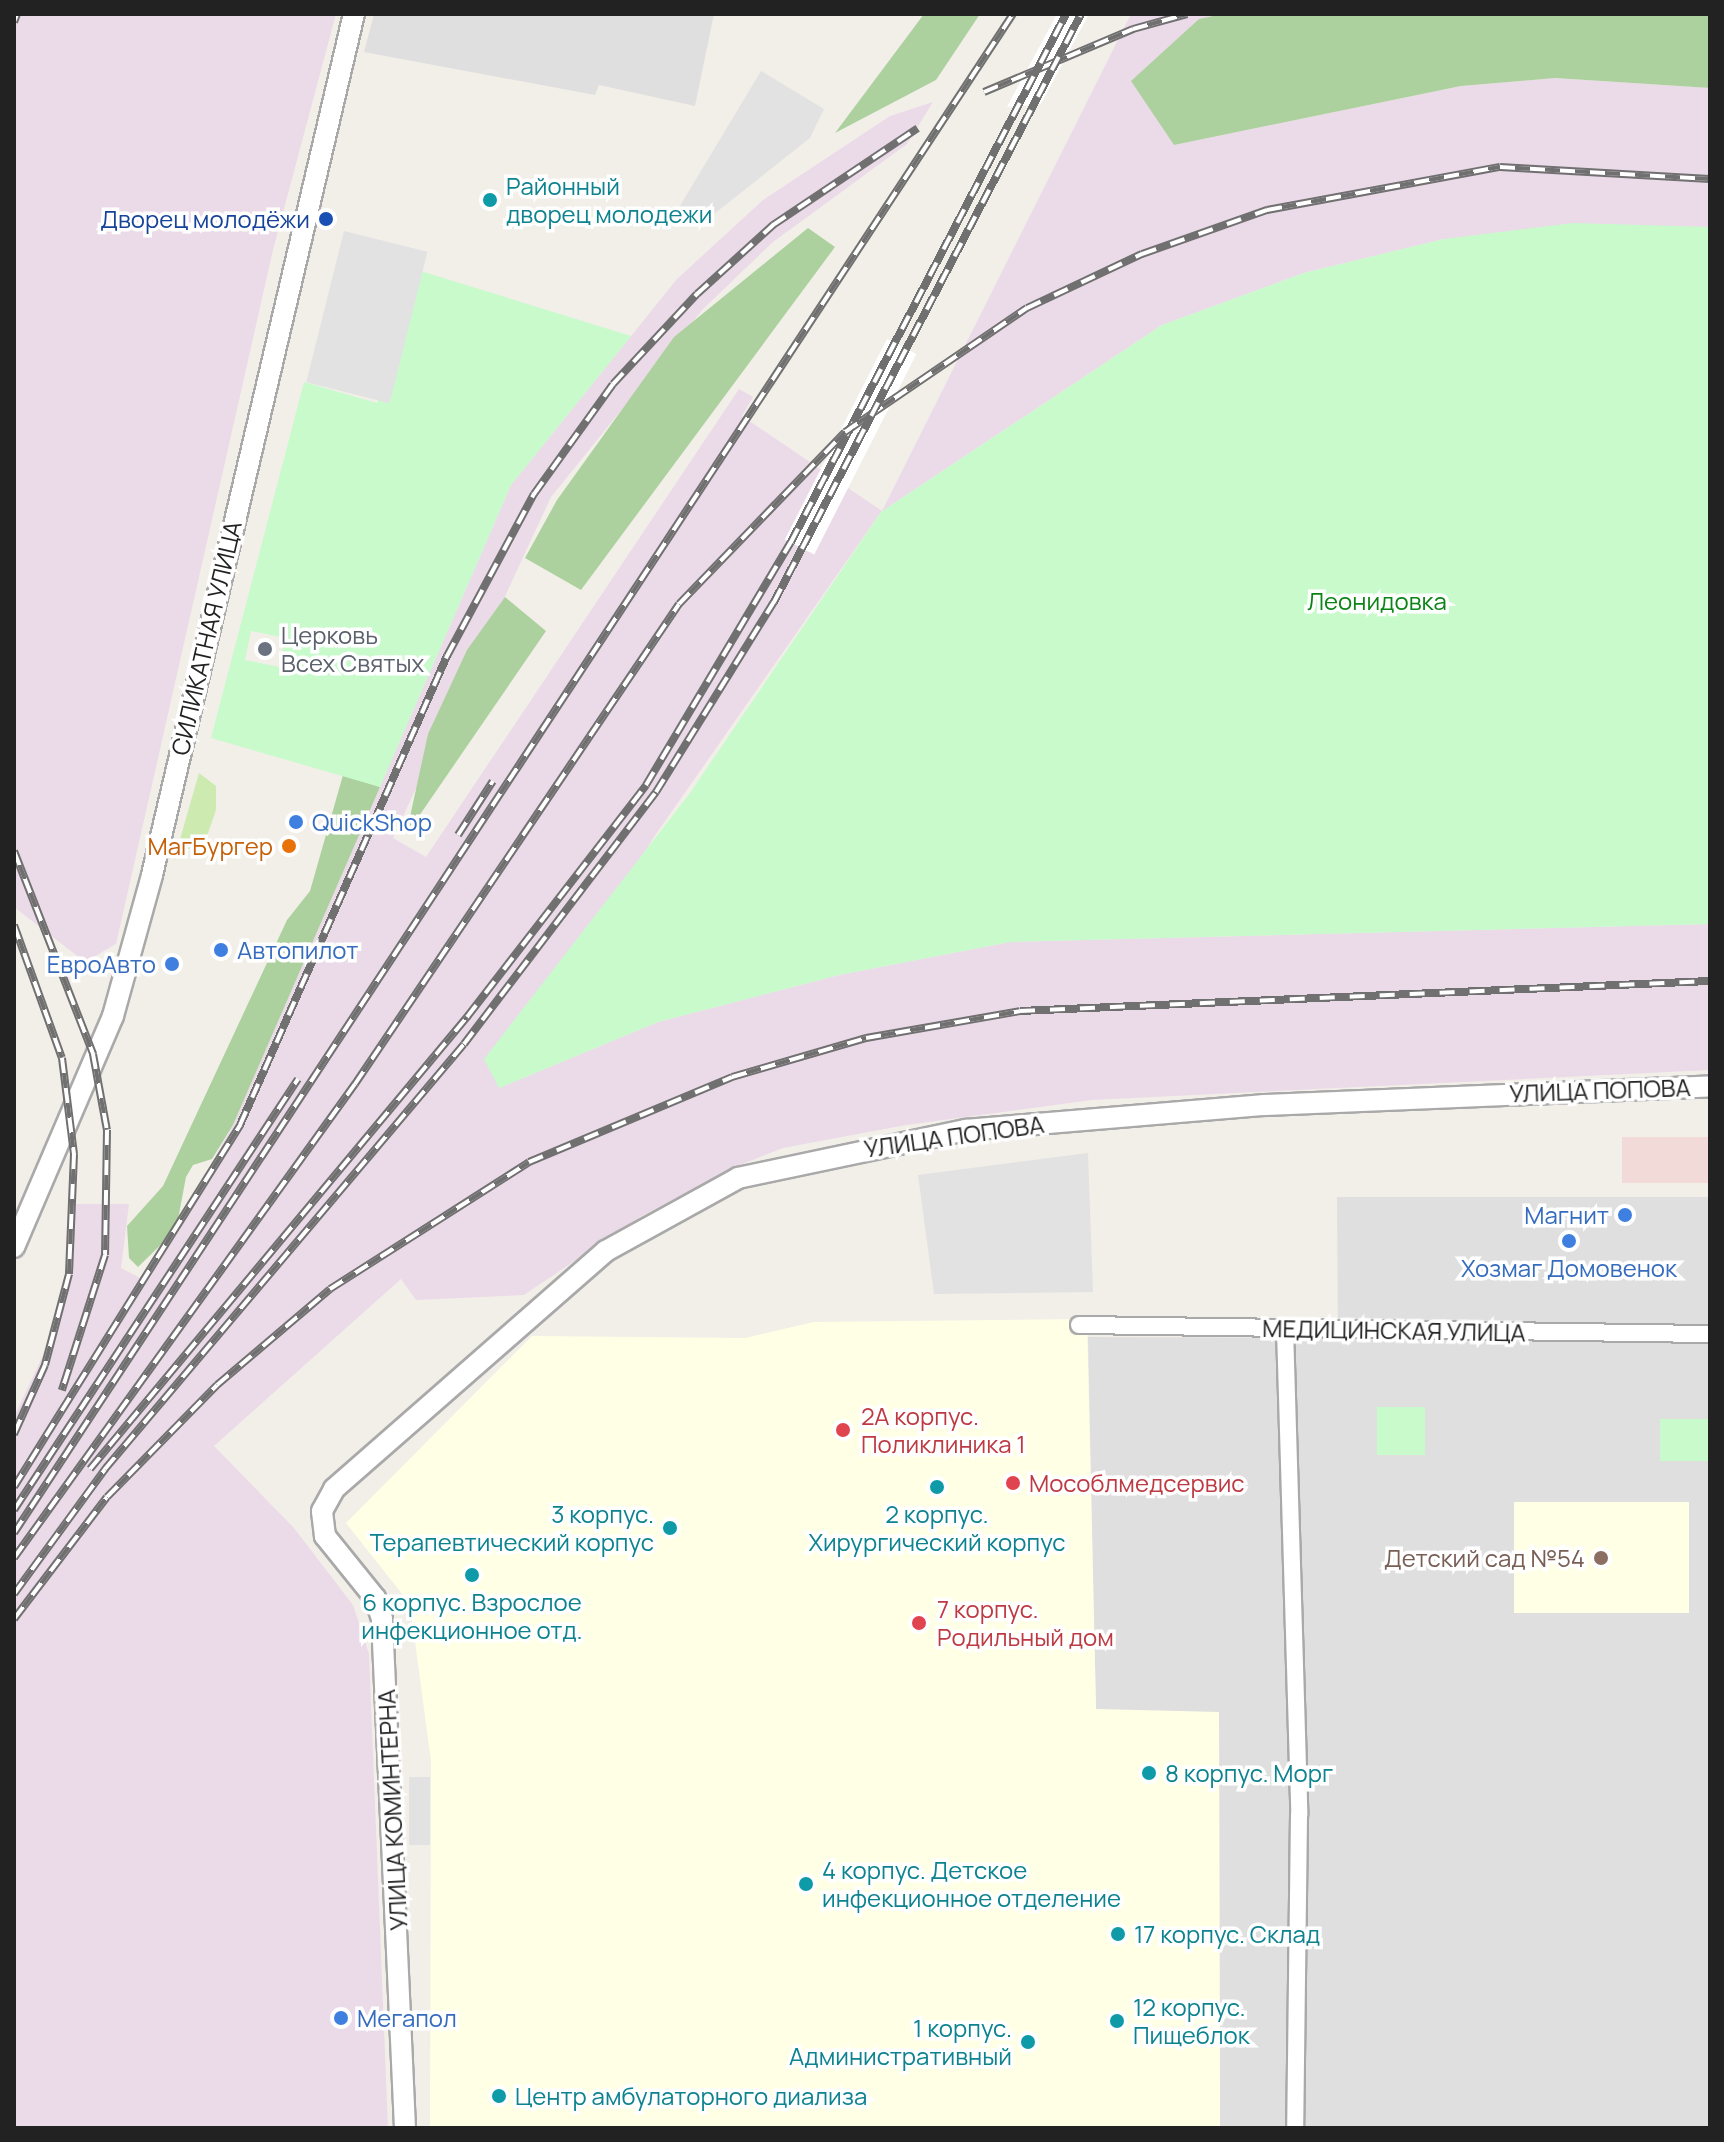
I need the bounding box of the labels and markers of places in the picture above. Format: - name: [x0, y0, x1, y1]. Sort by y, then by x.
- place label: Районный дворец молодежи: [506, 172, 712, 228]
- marker: Районный дворец молодежи: [481, 191, 499, 209]
- place label: Дворец молодёжи: [100, 205, 310, 233]
- marker: Дворец молодёжи: [317, 210, 335, 228]
- place label: Церковь Всех Святых: [281, 621, 424, 677]
- marker: Церковь Всех Святых: [256, 640, 274, 658]
- place label: QuickShop: [312, 808, 432, 836]
- marker: QuickShop: [287, 813, 305, 831]
- place label: МагБургер: [148, 832, 273, 860]
- marker: МагБургер: [280, 837, 298, 855]
- place label: Автопилот: [237, 936, 358, 964]
- marker: Автопилот: [212, 941, 230, 959]
- place label: ЕвроАвто: [47, 950, 156, 978]
- marker: ЕвроАвто: [163, 955, 181, 973]
- place label: Магнит: [1524, 1201, 1609, 1229]
- marker: Магнит: [1616, 1206, 1634, 1224]
- marker: Хозмаг Домовенок: [1560, 1232, 1578, 1250]
- place label: Хозмаг Домовенок: [1461, 1254, 1677, 1282]
- place label: 2А корпус. Поликлиника 1: [861, 1402, 1026, 1458]
- marker: 2А корпус. Поликлиника 1: [832, 1419, 854, 1441]
- place label: Мособлмедсервис: [1029, 1469, 1245, 1497]
- marker: Мособлмедсервис: [1004, 1474, 1022, 1492]
- marker: 2 корпус. Хирургический корпус: [928, 1478, 946, 1496]
- place label: 3 корпус. Терапевтический корпус: [370, 1500, 654, 1556]
- place label: 2 корпус. Хирургический корпус: [808, 1500, 1066, 1556]
- marker: 3 корпус. Терапевтический корпус: [661, 1519, 679, 1537]
- place label: Детский сад №54: [1384, 1544, 1585, 1572]
- marker: Детский сад №54: [1592, 1549, 1610, 1567]
- marker: 6 корпус. Взрослое инфекционное отд.: [463, 1566, 481, 1584]
- place label: 6 корпус. Взрослое инфекционное отд.: [361, 1588, 583, 1644]
- place label: 7 корпус. Родильный дом: [937, 1595, 1114, 1651]
- marker: 7 корпус. Родильный дом: [908, 1612, 930, 1634]
- place label: 8 корпус. Морг: [1165, 1759, 1333, 1787]
- marker: 8 корпус. Морг: [1140, 1764, 1158, 1782]
- place label: 4 корпус. Детское инфекционное отделение: [822, 1856, 1121, 1912]
- marker: 4 корпус. Детское инфекционное отделение: [797, 1875, 815, 1893]
- place label: 17 корпус. Склад: [1134, 1920, 1320, 1948]
- marker: 17 корпус. Склад: [1109, 1925, 1127, 1943]
- place label: 12 корпус. Пищеблок: [1133, 1993, 1250, 2049]
- place label: Мегапол: [357, 2004, 457, 2032]
- marker: Мегапол: [332, 2009, 350, 2027]
- marker: 12 корпус. Пищеблок: [1108, 2012, 1126, 2030]
- place label: 1 корпус. Административный: [789, 2014, 1012, 2070]
- marker: 1 корпус. Административный: [1019, 2033, 1037, 2051]
- place label: Центр амбулаторного диализа: [515, 2082, 867, 2110]
- marker: Центр амбулаторного диализа: [490, 2087, 508, 2105]

